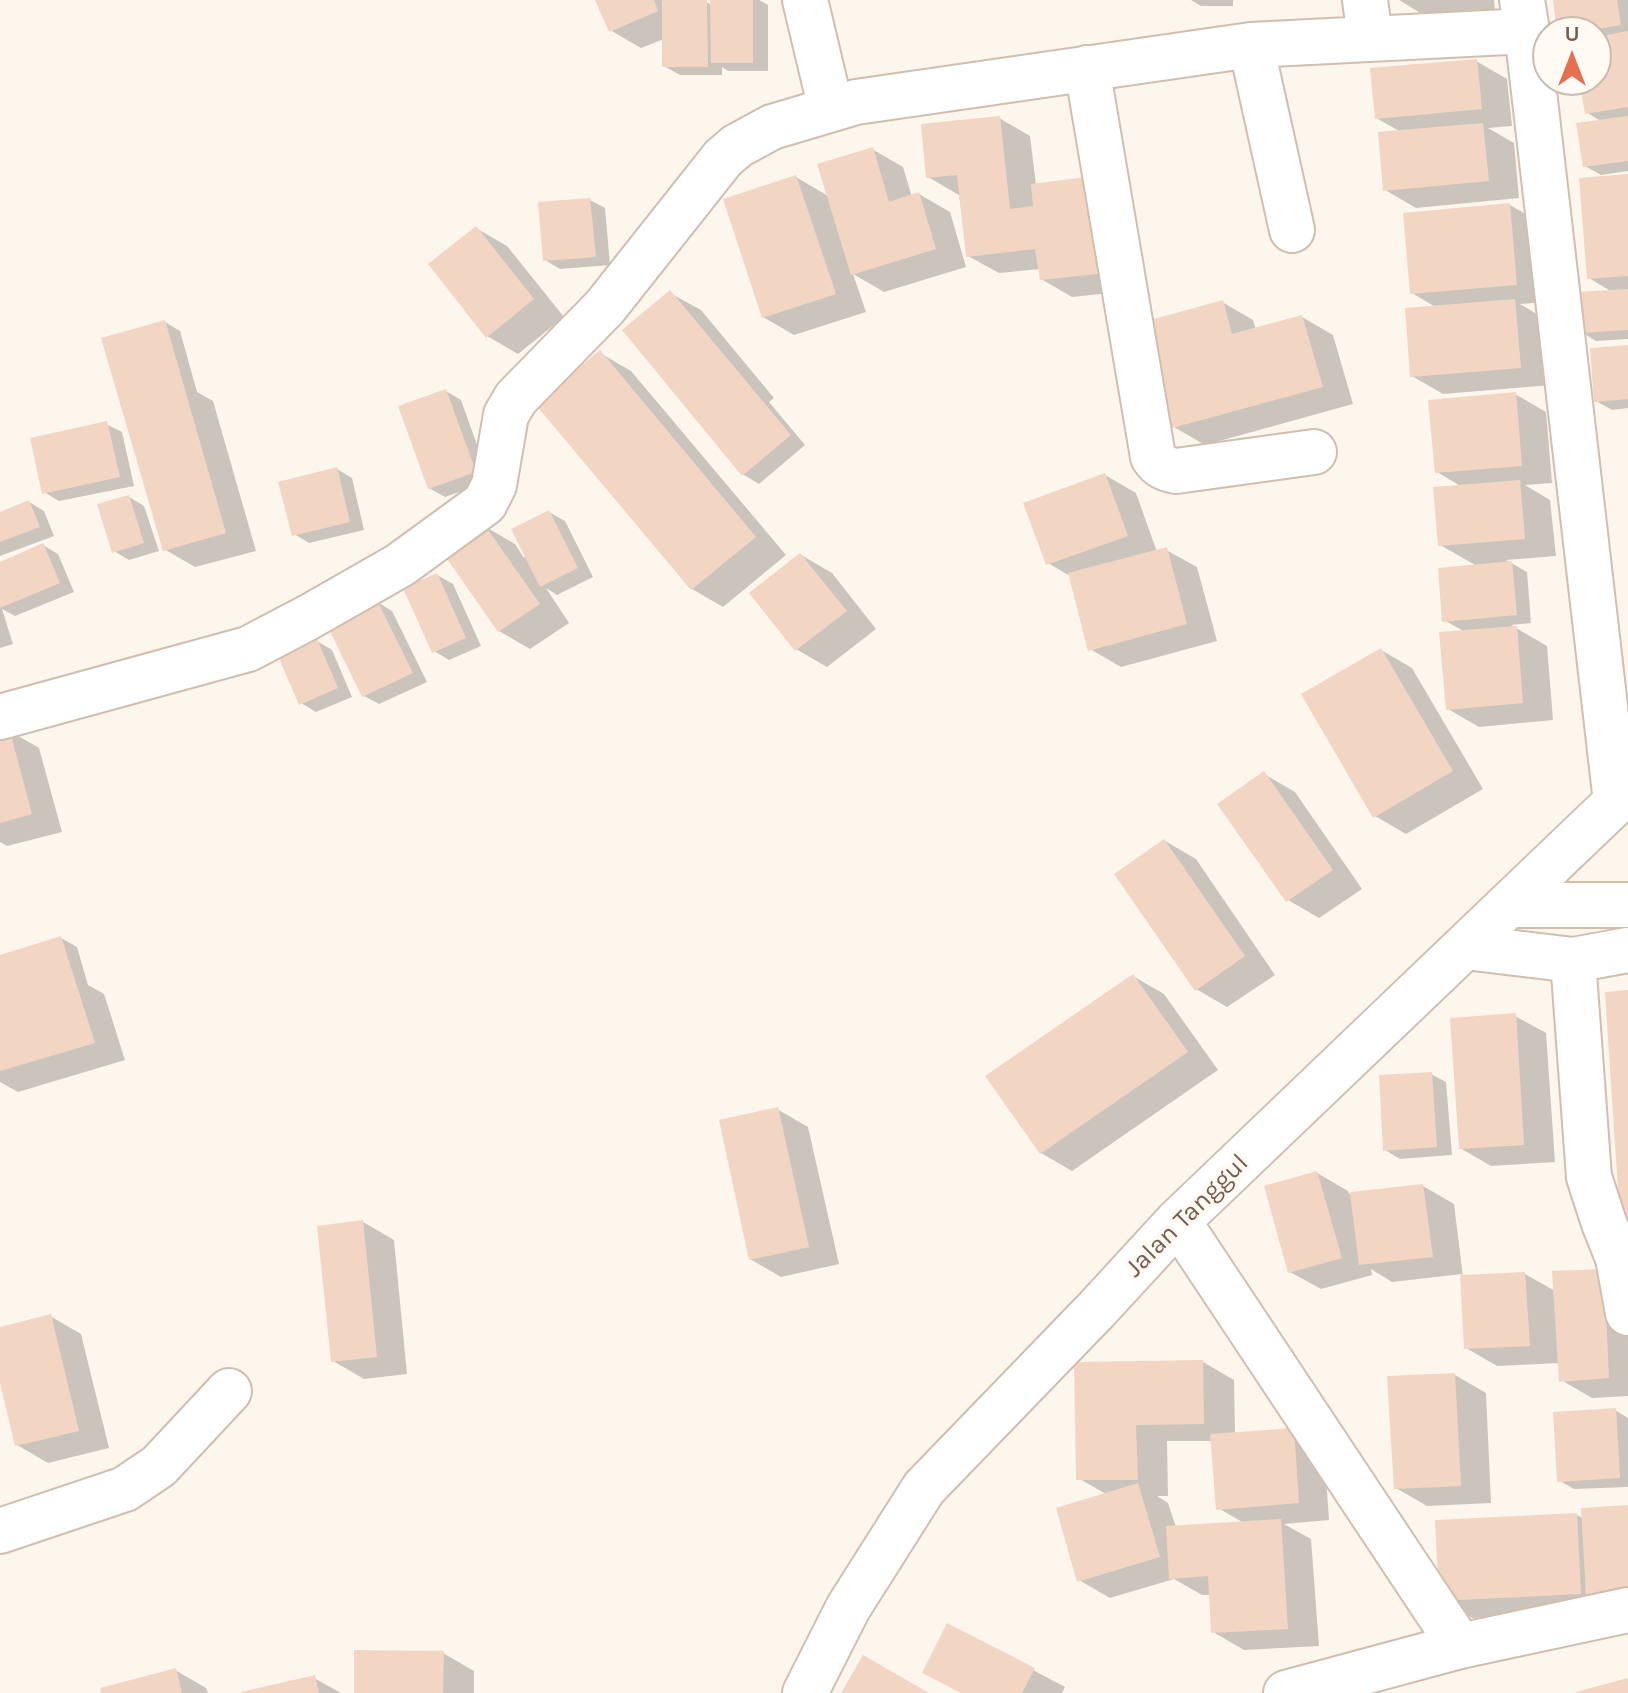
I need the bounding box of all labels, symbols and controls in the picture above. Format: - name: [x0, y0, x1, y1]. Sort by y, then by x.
- north arrow: [1532, 16, 1612, 96]
- text: U: [1564, 21, 1580, 47]
- street label: Jalan Tanggul: [1119, 1148, 1255, 1284]

